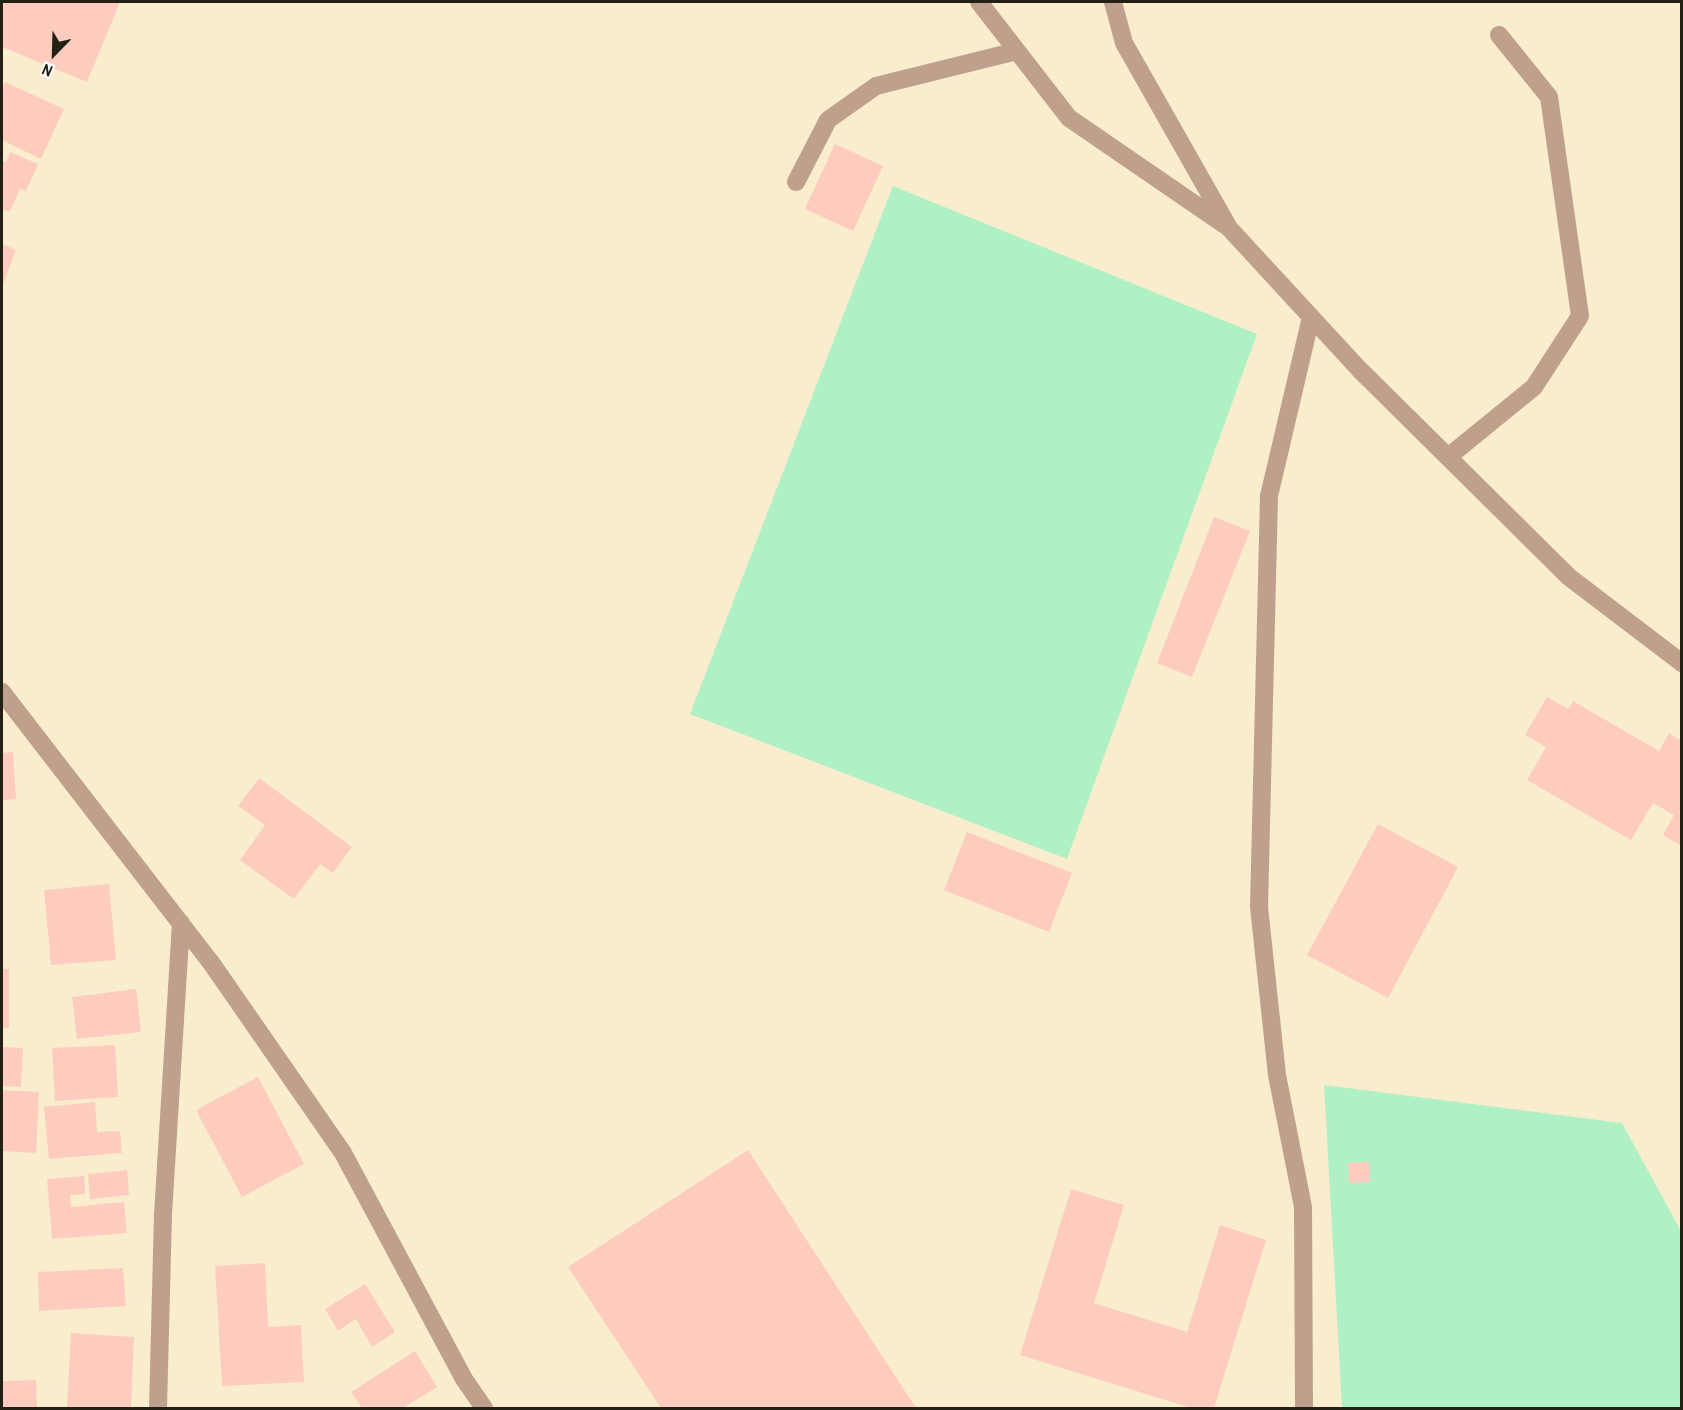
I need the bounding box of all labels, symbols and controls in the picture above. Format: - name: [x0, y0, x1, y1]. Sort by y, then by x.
- north arrow: [24, 24, 84, 84]
- text: N: [38, 59, 56, 83]

